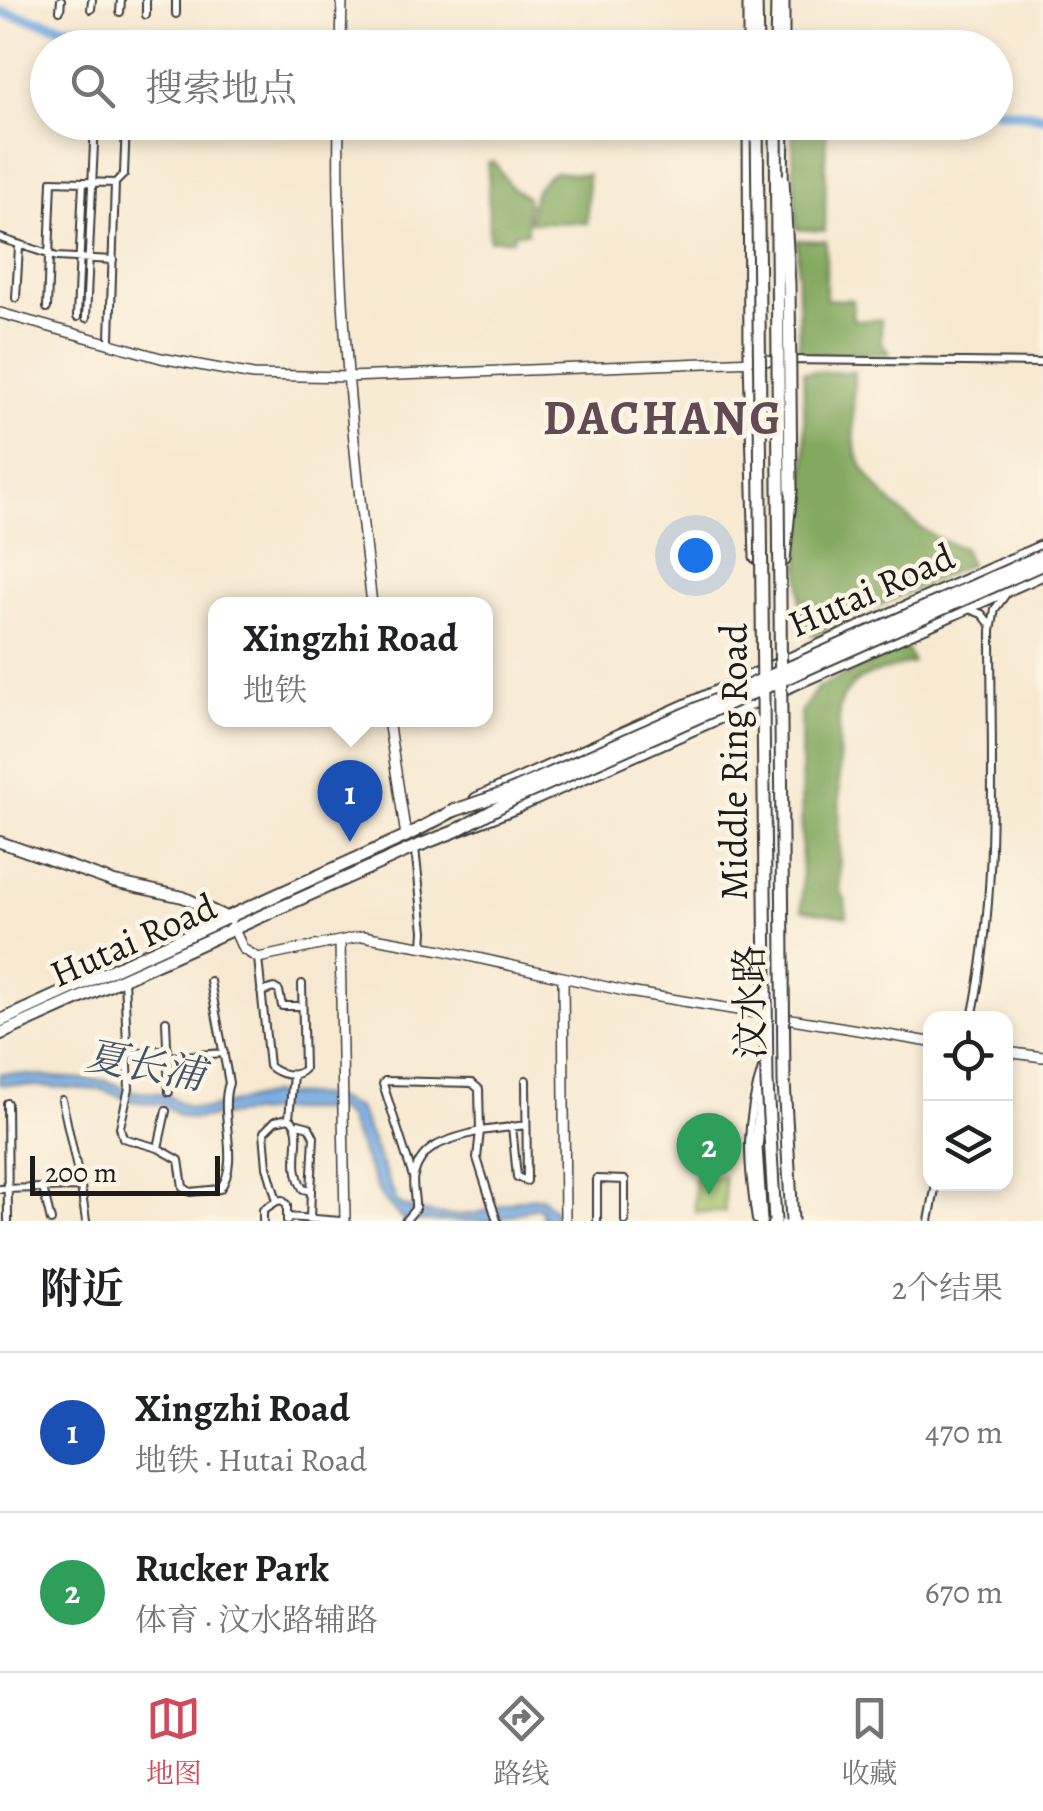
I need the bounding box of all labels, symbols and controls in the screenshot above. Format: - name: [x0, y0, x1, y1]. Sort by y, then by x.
- search box: [30, 30, 1013, 140]
- icon: search: [65, 58, 120, 113]
- text: 搜索地点: [145, 62, 297, 114]
- district label: DACHANG: [543, 385, 783, 451]
- your location: [670, 530, 721, 581]
- street label: Hutai Road: [780, 530, 963, 650]
- popup: [208, 597, 493, 727]
- text: Xingzhi Road: [243, 612, 458, 664]
- street label: Middle Ring Road: [708, 623, 760, 901]
- text: 地铁: [243, 668, 307, 712]
- pin: 1: [318, 760, 382, 842]
- street label: Hutai Road: [42, 880, 225, 1000]
- street label: 汶水路: [723, 945, 777, 1059]
- map controls: [923, 1011, 1013, 1191]
- button: locate: [923, 1011, 1013, 1101]
- water label: 夏长浦: [81, 1028, 215, 1104]
- button: layers: [923, 1101, 1013, 1191]
- pin: 2: [676, 1112, 742, 1195]
- scale bar: [30, 1151, 220, 1196]
- text: 200 m: [45, 1154, 117, 1192]
- text: 附近: [40, 1260, 124, 1317]
- text: 2个结果: [892, 1266, 1003, 1310]
- text: Xingzhi Road: [135, 1382, 350, 1434]
- text: 1: [67, 1410, 78, 1454]
- text: 470 m: [925, 1410, 1003, 1454]
- text: 地铁 · Hutai Road: [135, 1438, 367, 1482]
- text: Rucker Park: [135, 1542, 329, 1594]
- text: 2: [65, 1570, 80, 1614]
- text: 670 m: [925, 1570, 1003, 1614]
- text: 体育 · 汶水路辅路: [135, 1598, 378, 1642]
- tab: 地图: [146, 1691, 202, 1793]
- tab: 路线: [493, 1691, 549, 1793]
- tab: 收藏: [841, 1691, 897, 1793]

